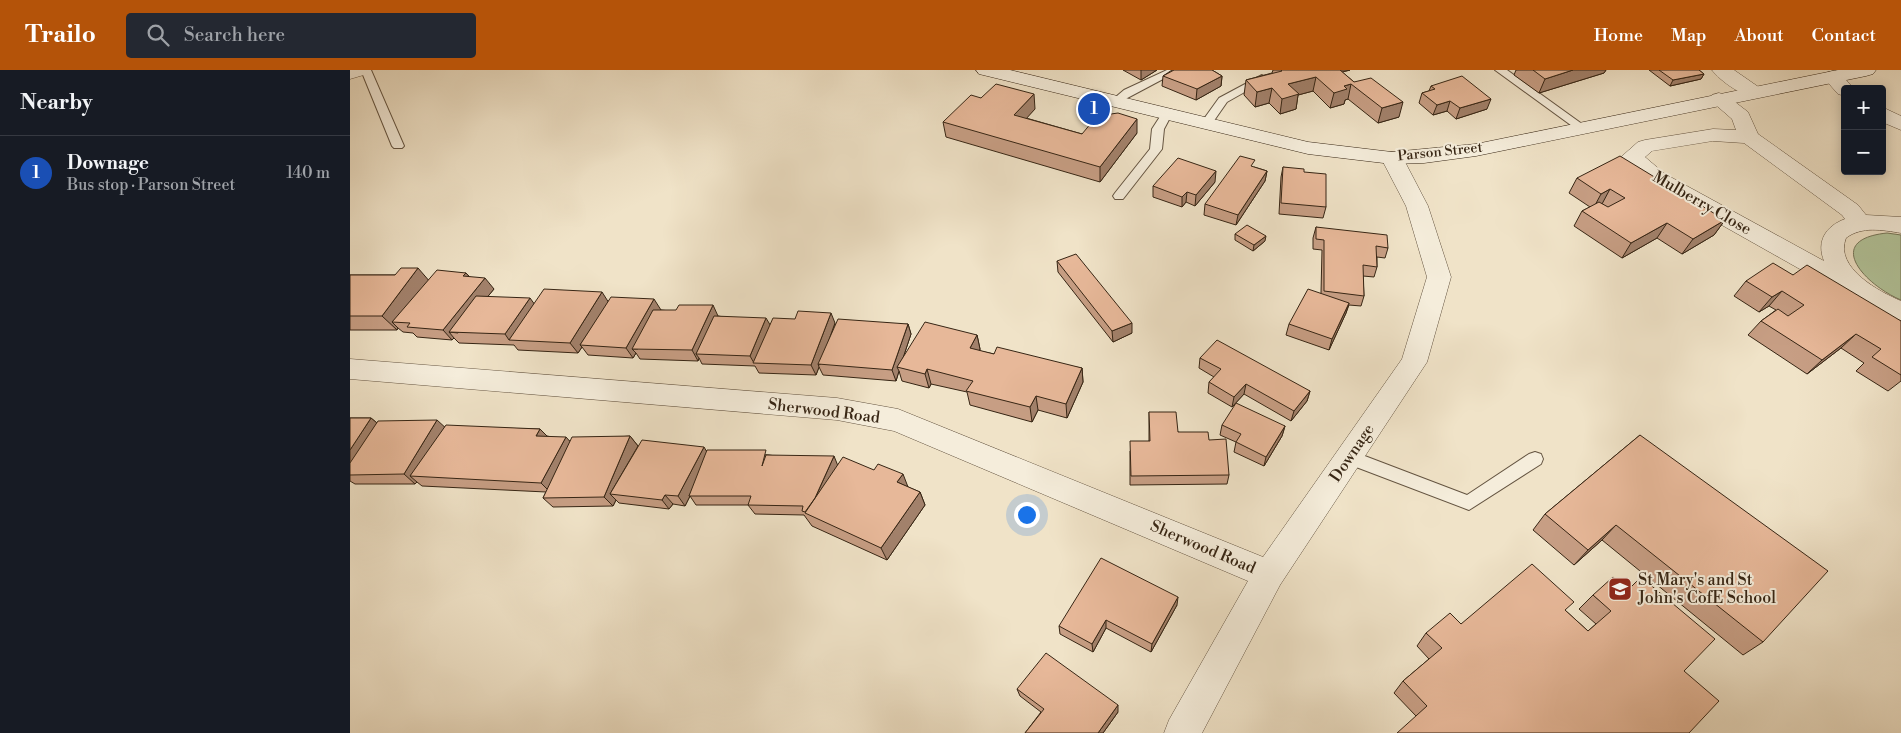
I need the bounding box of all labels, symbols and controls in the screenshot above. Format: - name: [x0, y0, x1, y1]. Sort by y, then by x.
- search box: [126, 13, 476, 58]
- text: Trailo: [25, 20, 96, 50]
- icon: search: [144, 21, 172, 49]
- text: Search here: [184, 23, 285, 47]
- text: Home: [1594, 24, 1643, 47]
- text: Map: [1671, 24, 1707, 47]
- text: About: [1735, 24, 1784, 47]
- text: Contact: [1812, 24, 1876, 47]
- map controls: [1841, 85, 1886, 175]
- button: +: [1841, 85, 1886, 130]
- text: Nearby: [20, 90, 93, 116]
- pin: 1: [1078, 90, 1110, 128]
- button: −: [1841, 130, 1886, 175]
- street label: Parson Street: [1397, 139, 1483, 165]
- text: Downage: [67, 151, 149, 175]
- text: 1: [32, 163, 40, 183]
- text: 140 m: [286, 163, 330, 183]
- street label: Mulberry Close: [1649, 167, 1755, 239]
- text: Bus stop · Parson Street: [67, 175, 235, 195]
- street label: Sherwood Road: [767, 394, 881, 428]
- street label: Downage: [1325, 420, 1379, 486]
- your location: [1014, 502, 1040, 528]
- street label: Sherwood Road: [1147, 516, 1259, 578]
- place label: St Mary's and St John's CofE School: [1637, 570, 1776, 608]
- school or university icon: St Mary's and St John's CofE School: [1607, 576, 1633, 602]

